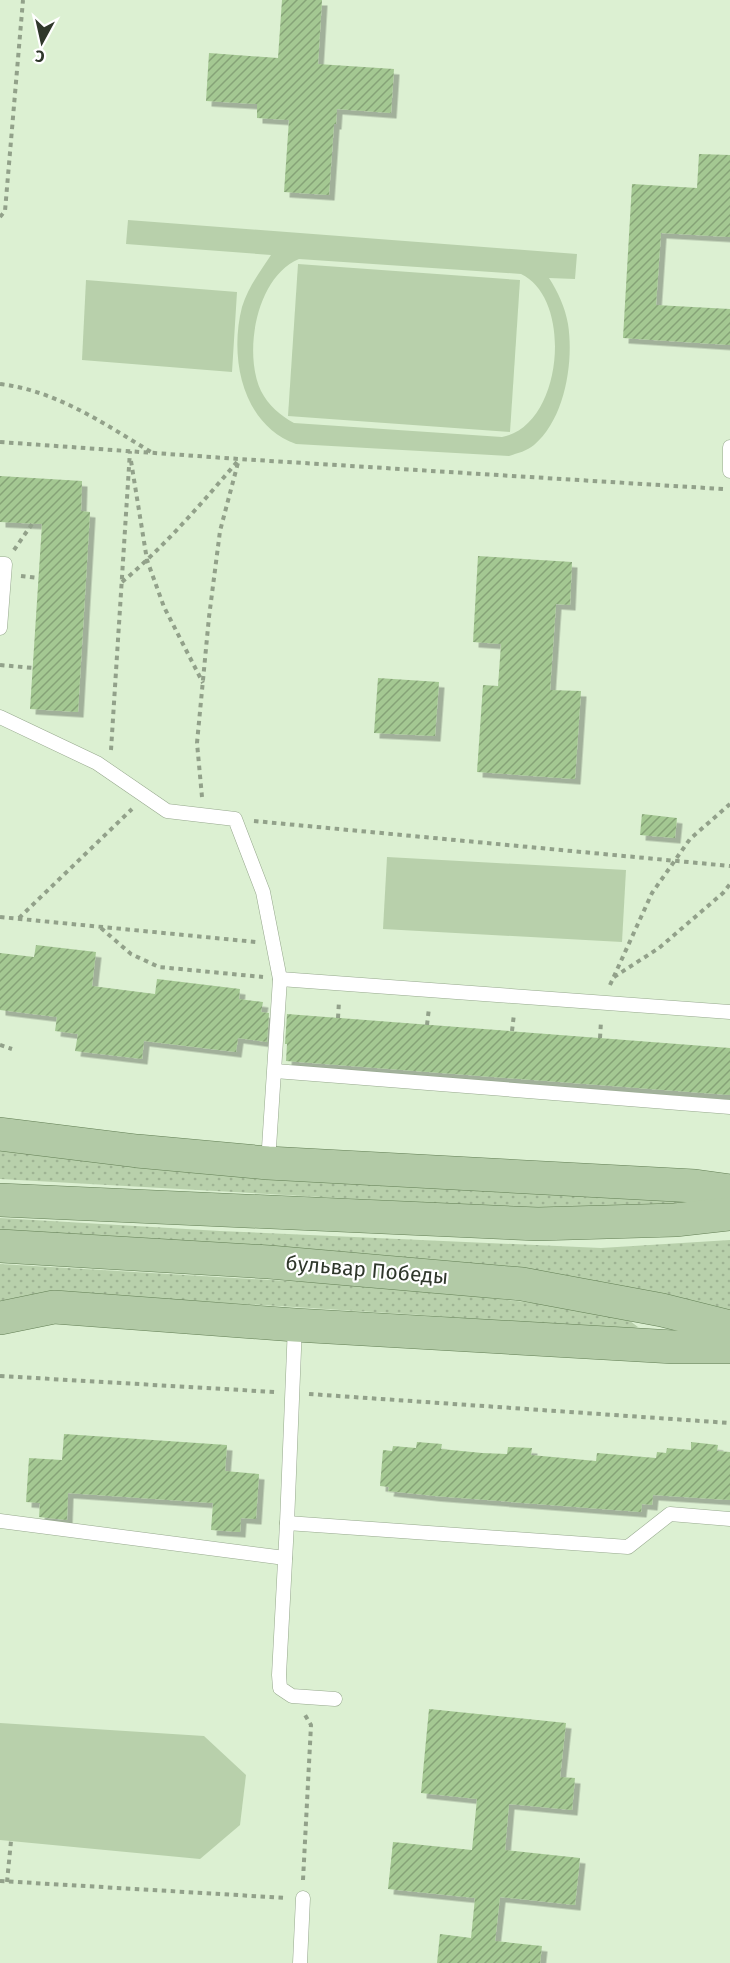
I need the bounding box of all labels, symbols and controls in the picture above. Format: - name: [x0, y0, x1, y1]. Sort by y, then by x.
- north arrow: [12, 12, 72, 72]
- text: С: [33, 46, 46, 66]
- street label: бульвар Победы: [285, 1250, 449, 1290]

